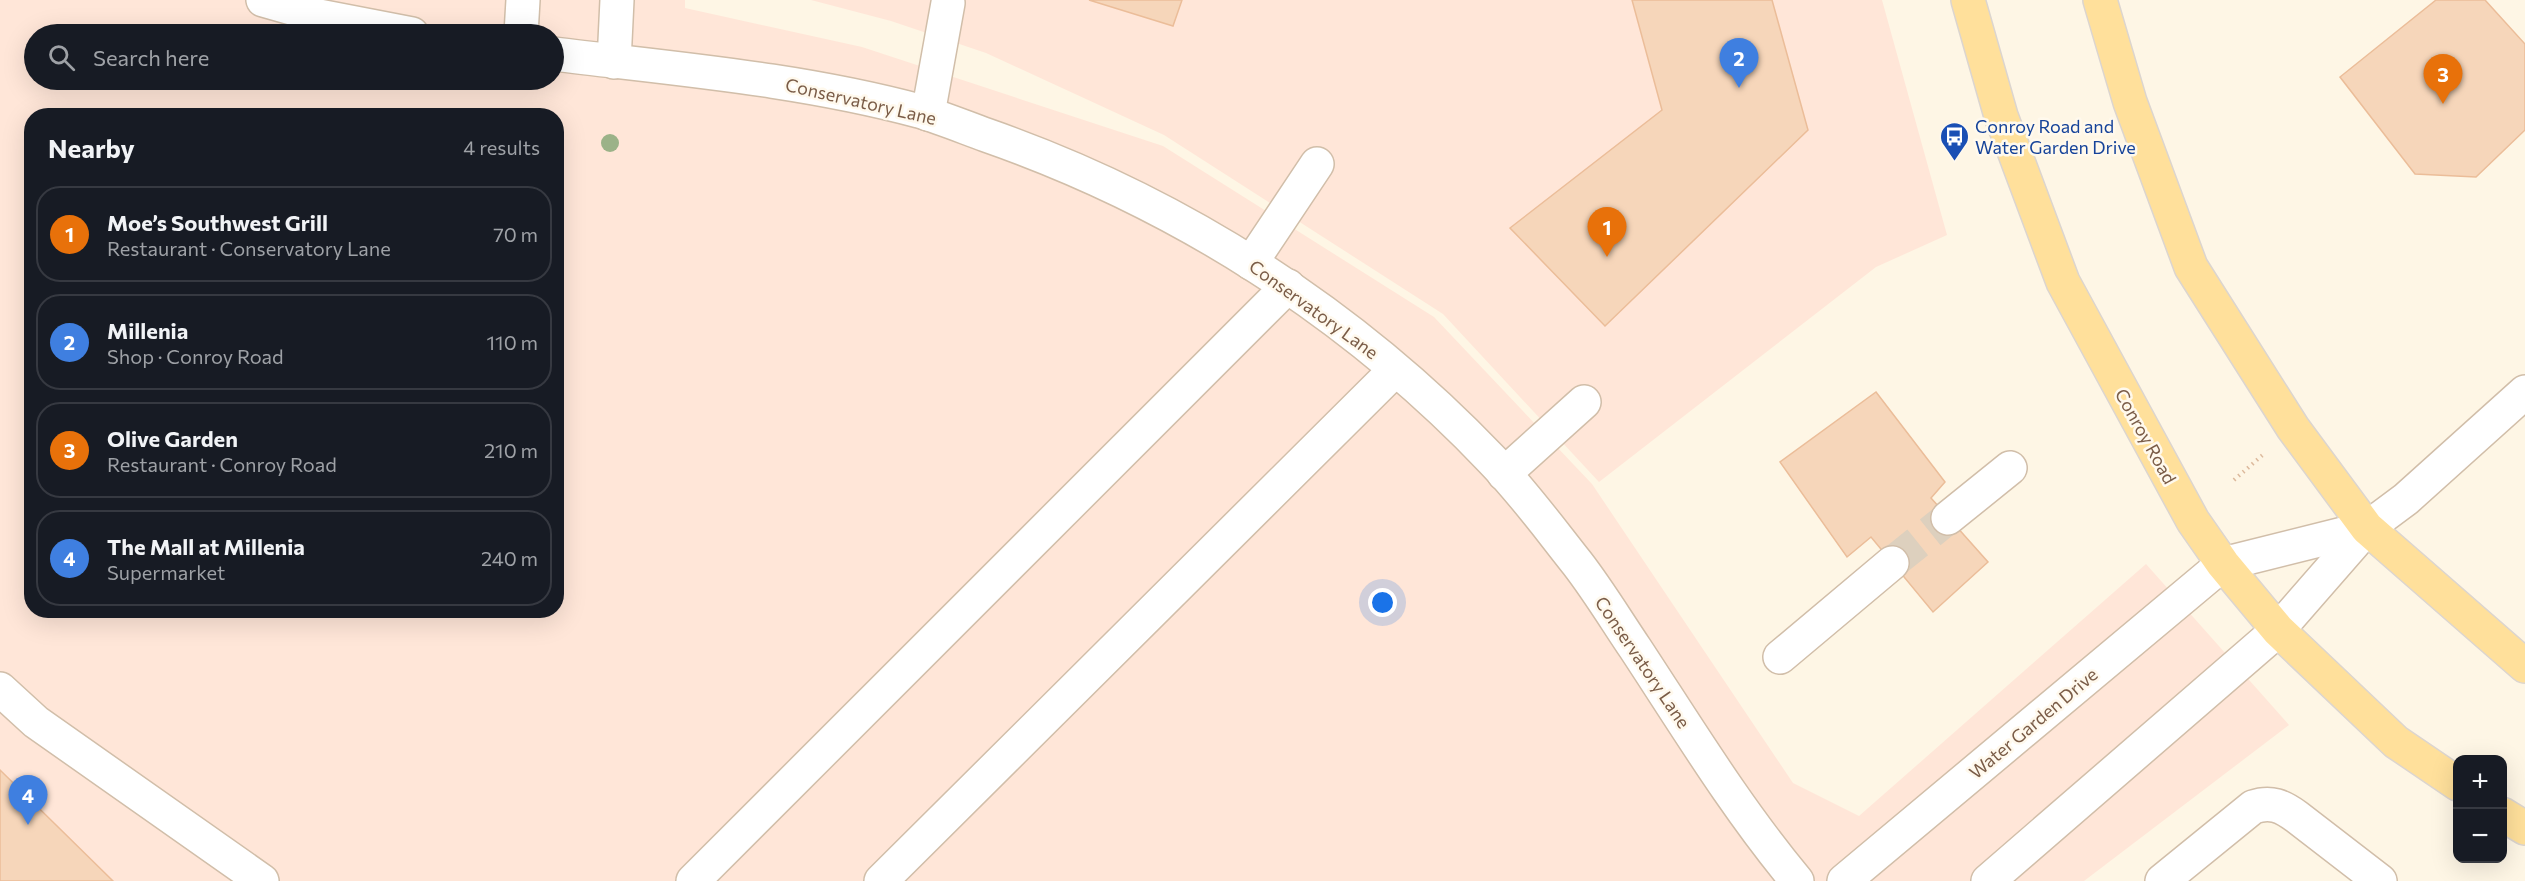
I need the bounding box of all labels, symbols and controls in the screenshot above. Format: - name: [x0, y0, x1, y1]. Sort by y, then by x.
- search box: [24, 24, 564, 90]
- pin: 2: [1720, 38, 1758, 88]
- icon: search: [45, 41, 78, 74]
- text: Search here: [93, 44, 209, 71]
- pin: 3: [2424, 54, 2462, 104]
- street label: Conservatory Lane: [783, 73, 939, 129]
- place label: Conroy Road and Water Garden Drive: [1975, 115, 2136, 158]
- bus stop icon: Conroy Road and Water Garden Drive: [1938, 120, 1970, 162]
- text: Nearby: [48, 132, 135, 163]
- text: 4 results: [463, 135, 540, 159]
- pin: 1: [1588, 208, 1626, 257]
- text: Moe’s Southwest Grill: [107, 209, 328, 236]
- text: 1: [65, 222, 74, 246]
- text: 70 m: [493, 222, 538, 246]
- text: Restaurant · Conservatory Lane: [107, 236, 391, 260]
- street label: Conservatory Lane: [1245, 255, 1383, 363]
- text: Millenia: [107, 317, 188, 344]
- text: 2: [64, 330, 75, 354]
- text: 110 m: [487, 330, 538, 354]
- text: Shop · Conroy Road: [107, 344, 284, 368]
- street label: Conroy Road: [2111, 385, 2181, 487]
- text: Olive Garden: [107, 425, 238, 452]
- text: 3: [64, 438, 75, 462]
- text: 210 m: [484, 438, 538, 462]
- text: Restaurant · Conroy Road: [107, 452, 337, 476]
- text: The Mall at Millenia: [107, 533, 305, 560]
- text: 4: [63, 546, 76, 570]
- text: 240 m: [481, 546, 538, 570]
- text: Supermarket: [107, 560, 225, 584]
- your location: [1368, 588, 1397, 617]
- street label: Conservatory Lane: [1591, 592, 1695, 732]
- street label: Water Garden Drive: [1964, 663, 2102, 783]
- map controls: [2453, 755, 2507, 863]
- button: +: [2453, 755, 2507, 809]
- pin: 4: [9, 776, 48, 825]
- button: −: [2453, 809, 2507, 863]

